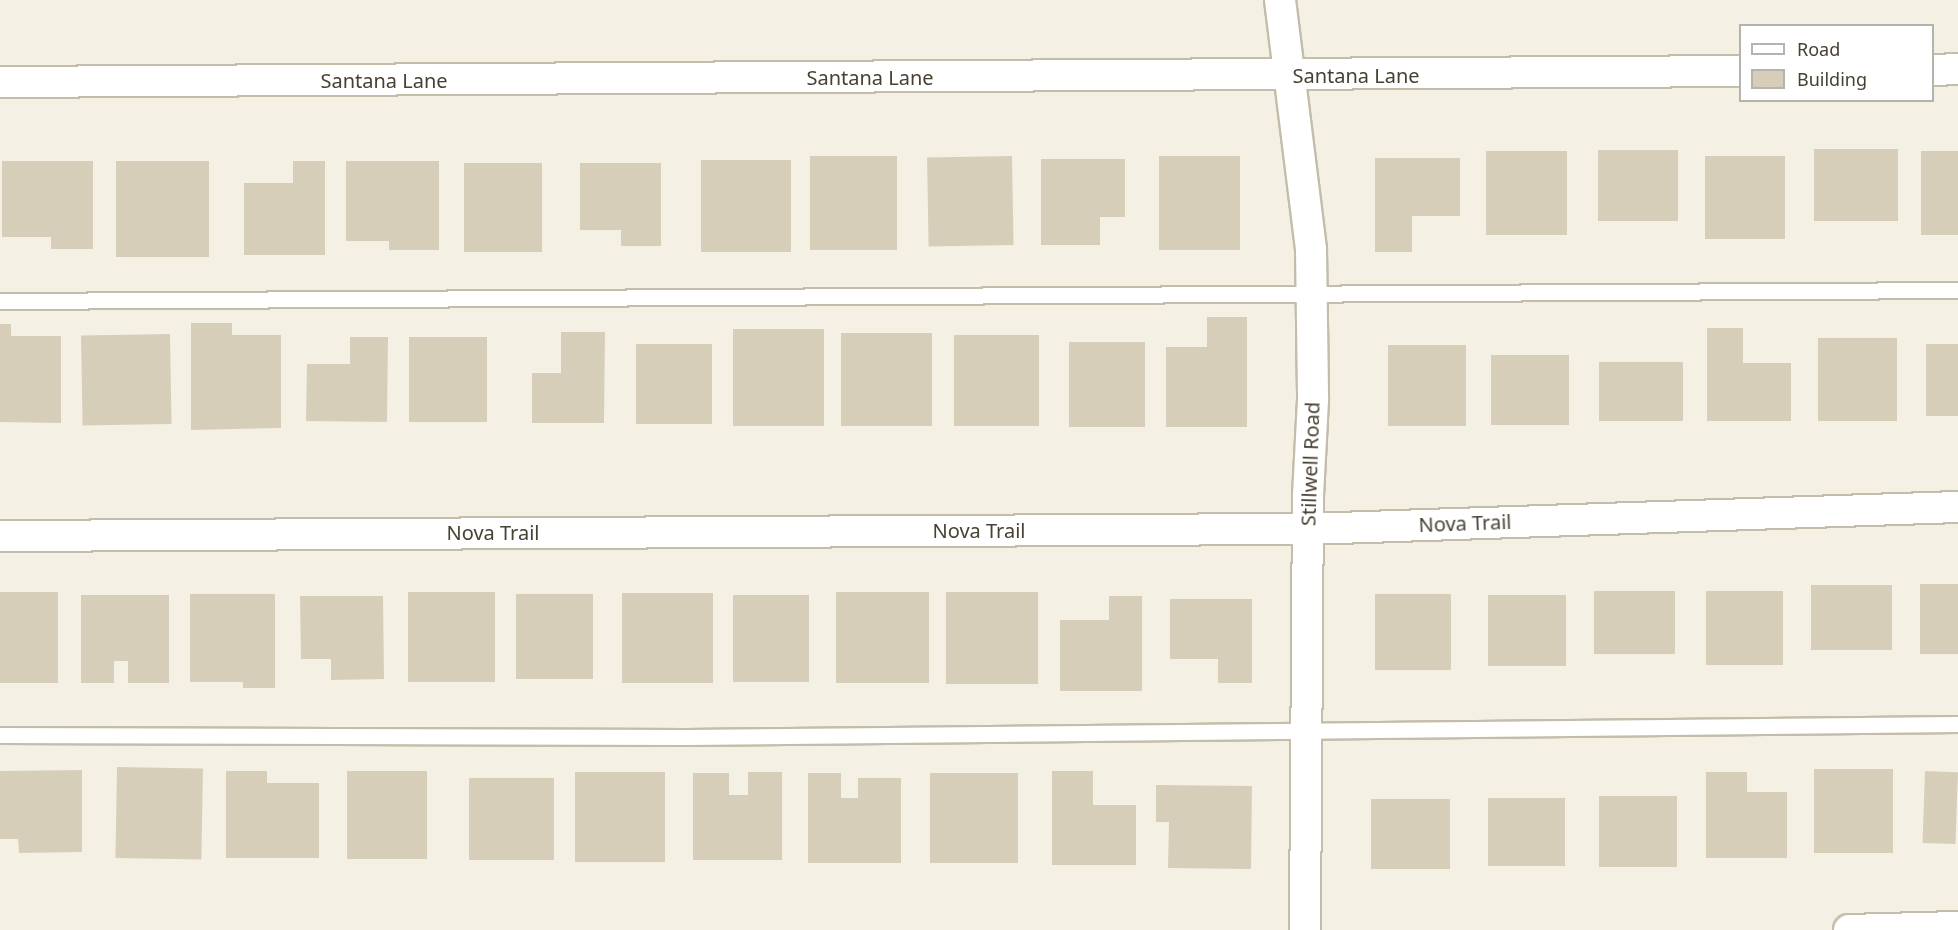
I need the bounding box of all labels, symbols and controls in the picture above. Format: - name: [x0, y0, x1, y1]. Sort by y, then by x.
- legend: [1739, 24, 1934, 102]
- text: Road: [1797, 37, 1840, 61]
- street label: Santana Lane: [1292, 63, 1420, 87]
- street label: Santana Lane: [806, 65, 934, 89]
- text: Building: [1797, 67, 1867, 91]
- street label: Santana Lane: [320, 68, 448, 92]
- street label: Stillwell Road: [1296, 401, 1324, 527]
- street label: Nova Trail: [1418, 509, 1512, 537]
- street label: Nova Trail: [933, 518, 1025, 542]
- street label: Nova Trail: [447, 520, 539, 544]

